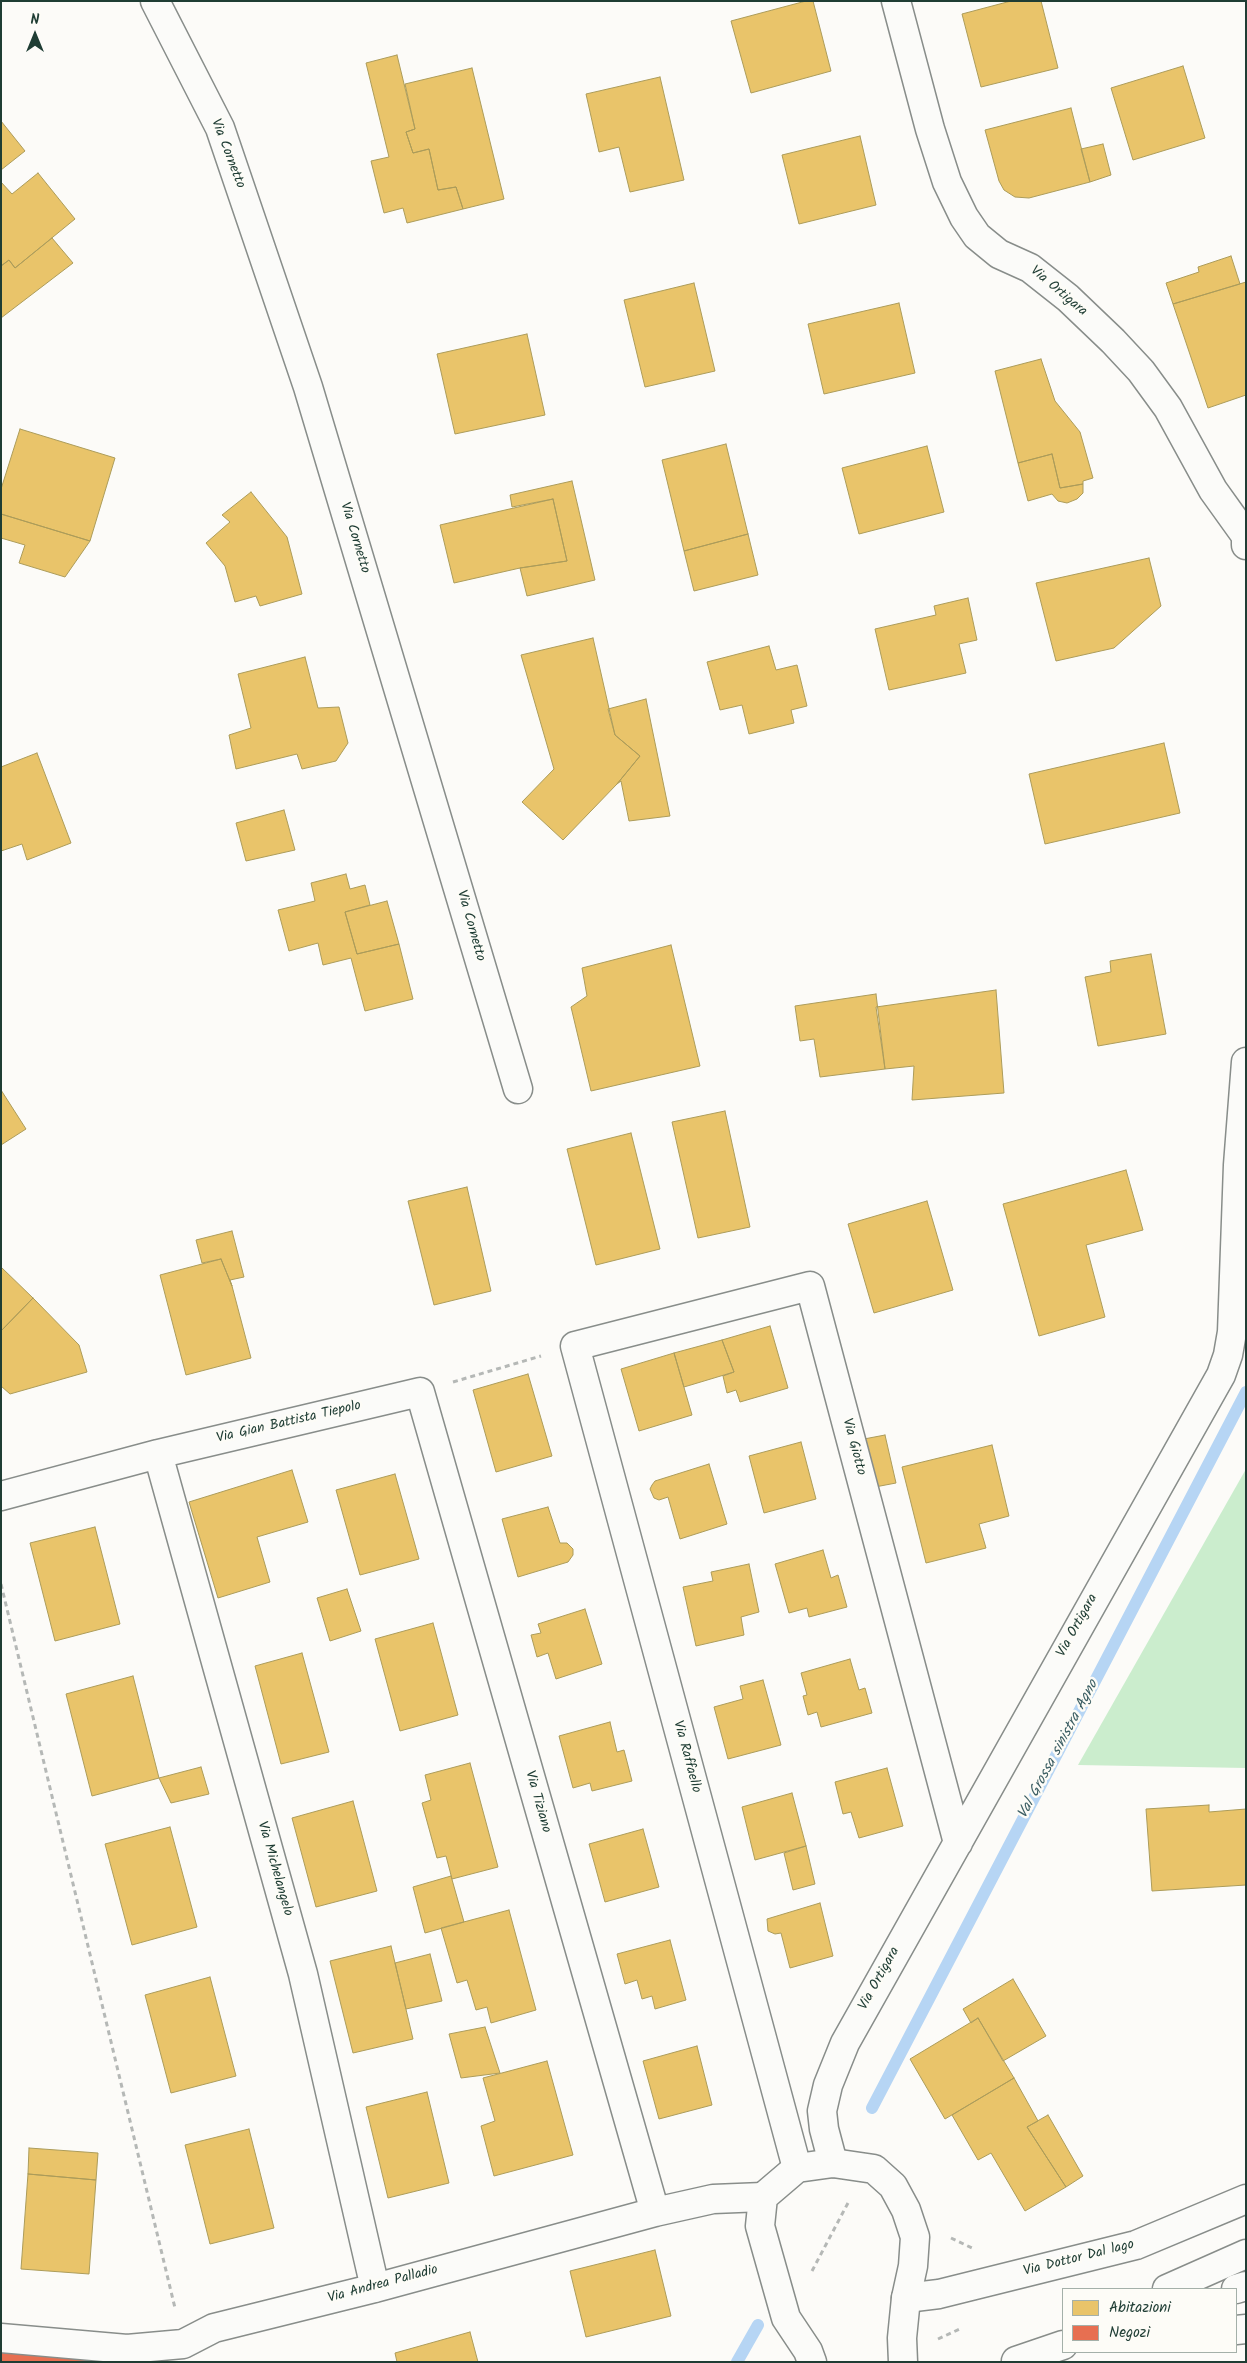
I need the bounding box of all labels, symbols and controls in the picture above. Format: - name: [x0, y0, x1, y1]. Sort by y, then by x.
- text: N: [31, 9, 39, 31]
- north arrow: [10, 10, 60, 60]
- street label: Via Cornetto: [206, 117, 248, 191]
- street label: Via Ortigara: [1026, 263, 1090, 321]
- street label: Via Cornetto: [335, 501, 373, 575]
- street label: Via Cornetto: [452, 888, 488, 964]
- street label: Via Gian Battista Tiepolo: [215, 1398, 363, 1448]
- street label: Via Giotto: [837, 1417, 869, 1477]
- street label: Via Ortigara: [1054, 1592, 1102, 1660]
- water label: Val Grossa sinistra Agno: [1015, 1678, 1103, 1822]
- street label: Via Raffaello: [668, 1719, 704, 1795]
- street label: Via Tiziano: [520, 1769, 554, 1835]
- street label: Via Michelangelo: [252, 1820, 296, 1918]
- street label: Via Ortigara: [856, 1945, 904, 2013]
- street label: Via Dottor Dal lago: [1022, 2237, 1136, 2281]
- street label: Via Andrea Palladio: [326, 2262, 440, 2308]
- legend: [1062, 2288, 1237, 2353]
- text: Abitazioni: [1109, 2296, 1171, 2320]
- text: Negozi: [1109, 2321, 1150, 2345]

